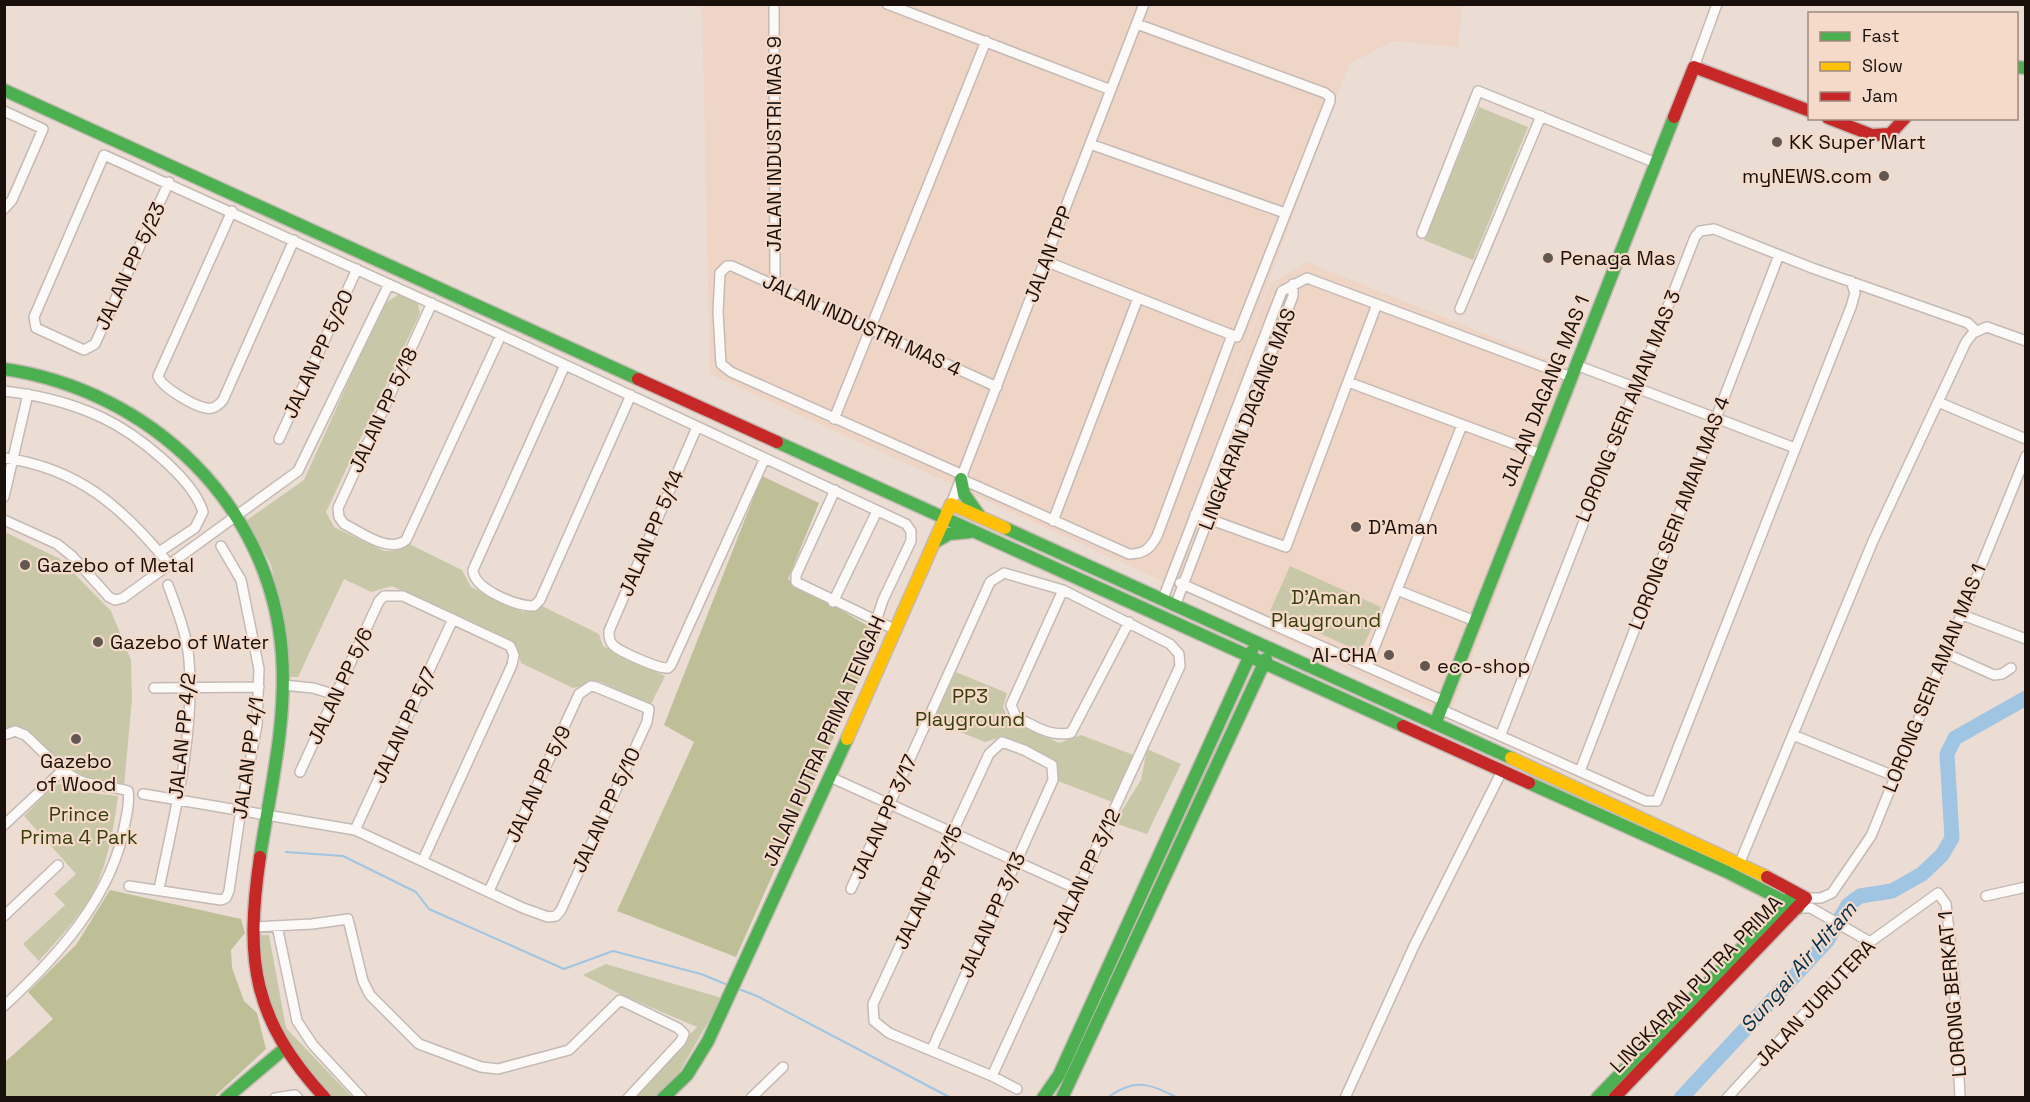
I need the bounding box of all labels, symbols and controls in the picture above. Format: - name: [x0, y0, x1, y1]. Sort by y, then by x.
- legend: [1808, 12, 2018, 120]
- text: Fast: [1862, 24, 1899, 47]
- street label: JALAN INDUSTRI MAS 9: [761, 36, 787, 252]
- text: Slow: [1862, 54, 1903, 77]
- text: Jam: [1862, 84, 1898, 107]
- place label: KK Super Mart: [1789, 129, 1926, 155]
- marker: KK Super Mart: [1770, 135, 1784, 149]
- place label: myNEWS.com: [1742, 163, 1872, 189]
- marker: myNEWS.com: [1877, 169, 1891, 183]
- street label: JALAN PP 5/23: [89, 198, 171, 334]
- street label: JALAN TPP: [1018, 202, 1078, 306]
- place label: Penaga Mas: [1560, 245, 1676, 271]
- marker: Penaga Mas: [1541, 251, 1555, 265]
- street label: JALAN INDUSTRI MAS 4: [758, 267, 966, 383]
- street label: JALAN PP 5/20: [277, 285, 359, 423]
- street label: LORONG SERI AMAN MAS 3: [1570, 286, 1686, 526]
- street label: JALAN DAGANG MAS 1: [1495, 291, 1595, 491]
- street label: LINGKARAN DAGANG MAS: [1193, 304, 1301, 534]
- street label: JALAN PP 5/18: [343, 343, 423, 477]
- street label: LORONG SERI AMAN MAS 4: [1622, 393, 1736, 633]
- street label: JALAN PP 5/14: [613, 466, 689, 600]
- place label: D'Aman: [1368, 514, 1438, 540]
- marker: D'Aman: [1349, 520, 1363, 534]
- place label: Gazebo of Metal: [37, 552, 194, 578]
- marker: Gazebo of Metal: [18, 558, 32, 572]
- street label: LORONG SERI AMAN MAS 1: [1876, 560, 1992, 796]
- park label: D'Aman Playground: [1271, 584, 1381, 633]
- street label: JALAN PUTRA PRIMA TENGAH: [757, 611, 891, 871]
- street label: JALAN PP 5/6: [301, 623, 379, 749]
- place label: Gazebo of Water: [110, 629, 269, 655]
- marker: Gazebo of Water: [91, 635, 105, 649]
- place label: AI-CHA: [1312, 642, 1377, 668]
- marker: AI-CHA: [1382, 648, 1396, 662]
- place label: eco-shop: [1437, 653, 1530, 679]
- marker: eco-shop: [1418, 659, 1432, 673]
- street label: JALAN PP 5/7: [366, 663, 442, 787]
- street label: JALAN PP 4/2: [162, 672, 202, 800]
- park label: PP3 Playground: [915, 683, 1025, 732]
- street label: JALAN PP 4/1: [227, 695, 269, 821]
- street label: JALAN PP 5/9: [499, 721, 577, 847]
- marker: Gazebo of Wood: [69, 732, 83, 746]
- street label: JALAN PP 5/10: [566, 743, 646, 877]
- place label: Gazebo of Wood: [36, 748, 116, 797]
- street label: JALAN PP 3/17: [845, 750, 923, 884]
- park label: Prince Prima 4 Park: [20, 801, 138, 850]
- street label: JALAN PP 3/12: [1046, 804, 1126, 938]
- street label: JALAN PP 3/15: [888, 820, 968, 954]
- street label: JALAN PP 3/13: [953, 848, 1031, 982]
- street label: LINGKARAN PUTRA PRIMA: [1604, 889, 1788, 1078]
- water label: Sungai Air Hitam: [1734, 895, 1863, 1038]
- street label: LORONG BERKAT 1: [1932, 910, 1972, 1078]
- street label: JALAN JURUTERA: [1749, 933, 1881, 1072]

